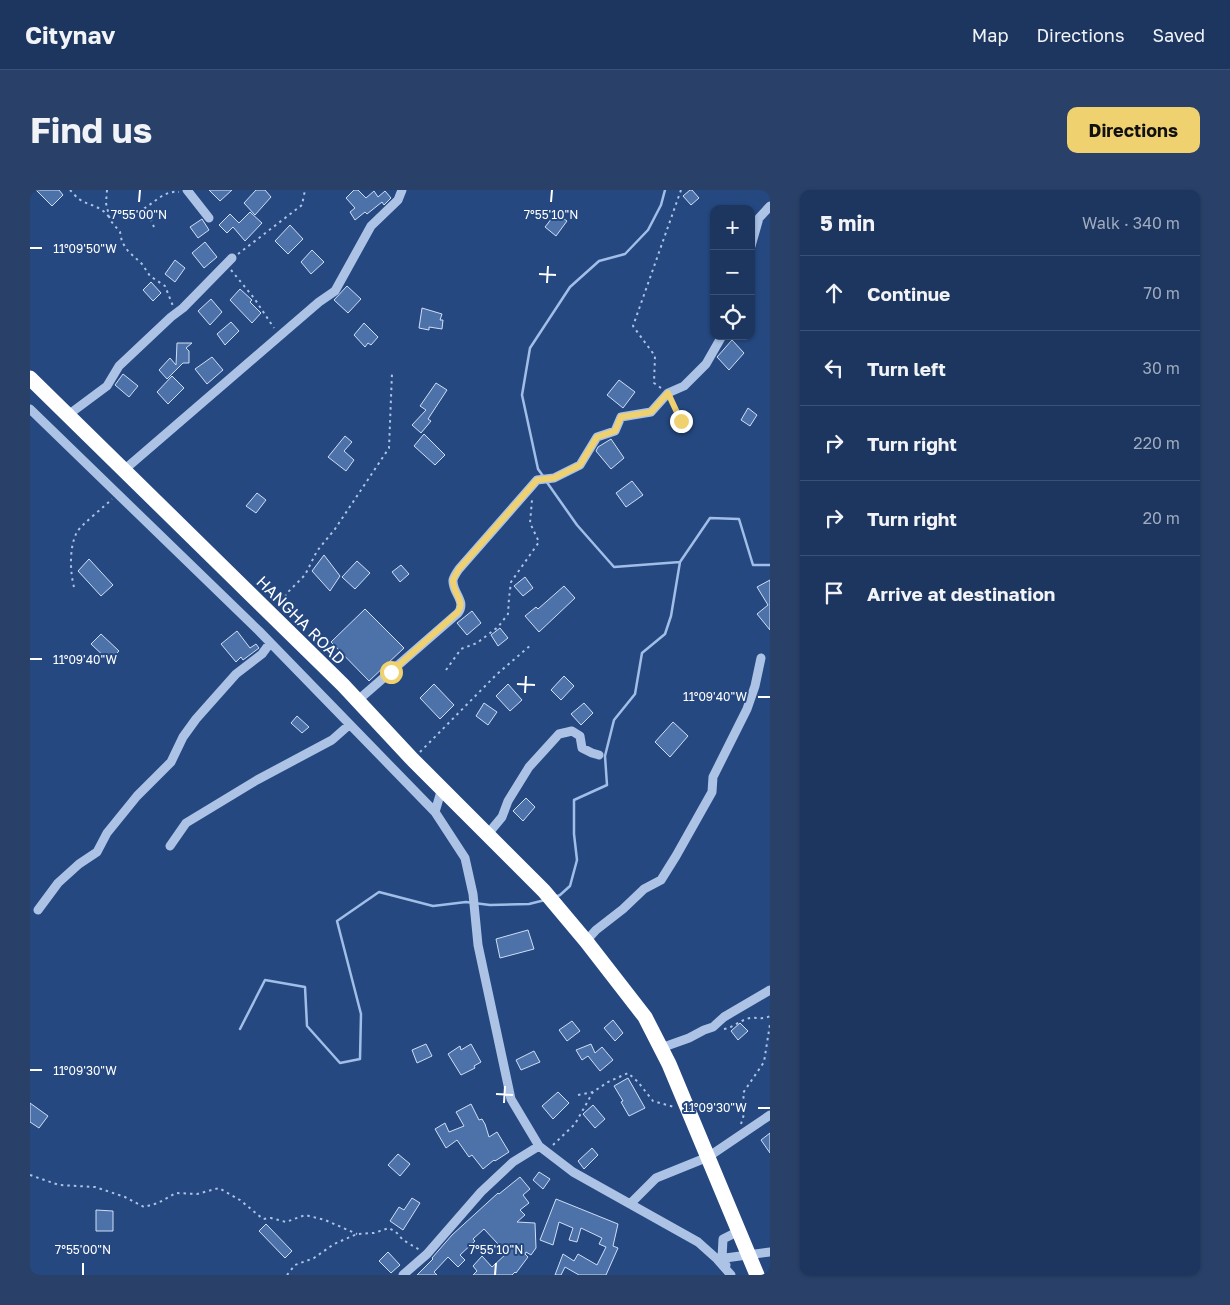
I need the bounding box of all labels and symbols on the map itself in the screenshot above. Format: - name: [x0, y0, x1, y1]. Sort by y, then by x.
- text: 7°55'00"N: [111, 207, 167, 222]
- text: 7°55'10"N: [524, 207, 578, 222]
- text: 11°09'50"W: [53, 241, 117, 256]
- route end: [670, 410, 693, 433]
- street label: HANGHA ROAD: [252, 571, 350, 669]
- text: 11°09'40"W: [53, 652, 117, 667]
- route start: [380, 661, 403, 684]
- text: 11°09'40"W: [683, 689, 747, 704]
- text: 11°09'30"W: [53, 1063, 117, 1078]
- text: 11°09'30"W: [683, 1100, 747, 1115]
- text: 7°55'00"N: [55, 1242, 111, 1257]
- text: 7°55'10"N: [469, 1242, 523, 1257]

